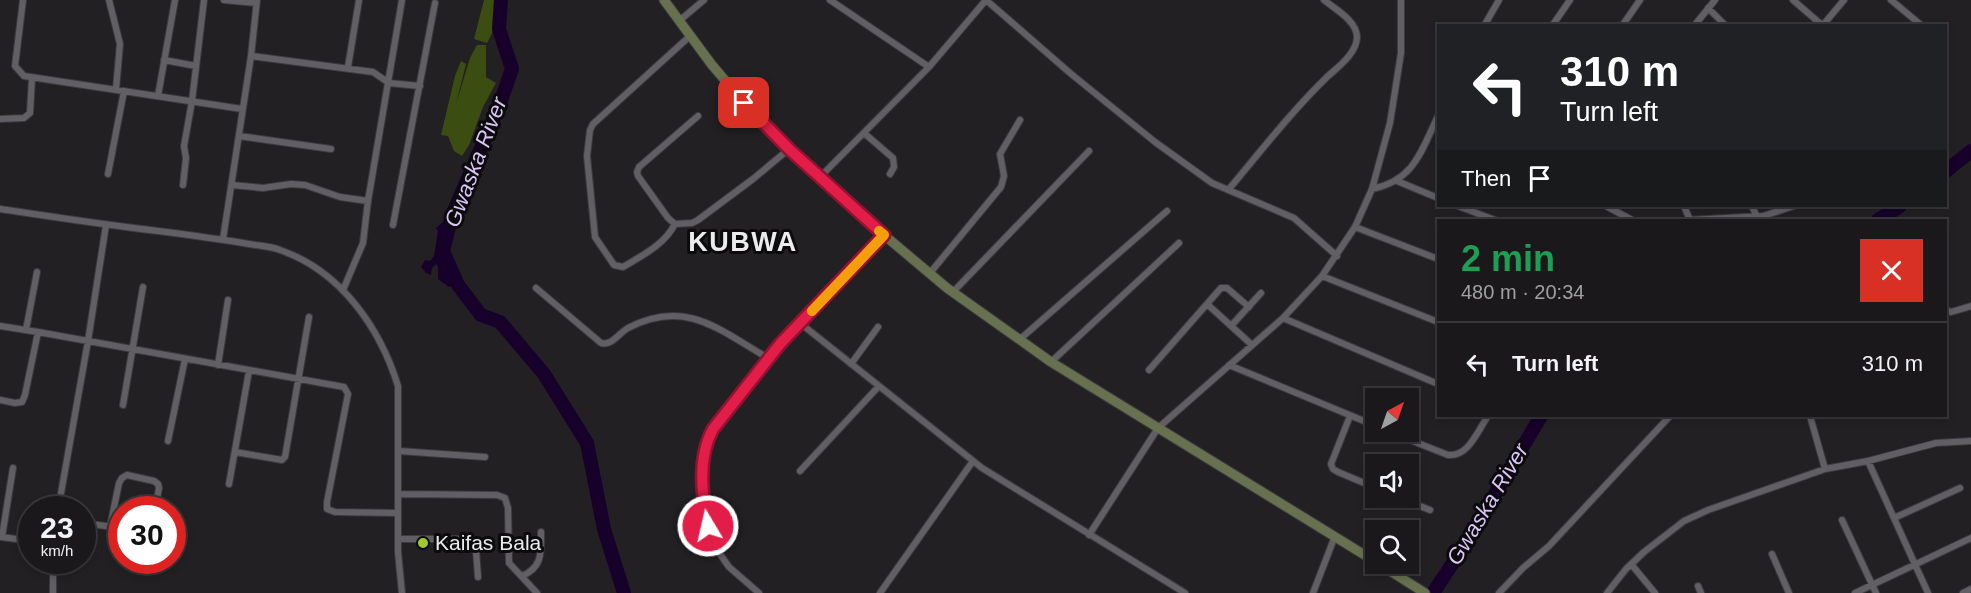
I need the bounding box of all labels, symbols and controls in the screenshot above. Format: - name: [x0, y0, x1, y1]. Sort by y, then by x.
- icon: left: [1461, 48, 1539, 126]
- text: 310 m: [1560, 48, 1679, 95]
- pin: [718, 77, 769, 128]
- icon: arrive: [727, 86, 760, 119]
- water label: Gwaska River: [439, 92, 512, 231]
- text: Turn left: [1560, 97, 1658, 127]
- icon: arrive: [1523, 162, 1556, 195]
- text: Then: [1461, 166, 1511, 191]
- district label: KUBWA: [688, 227, 798, 257]
- text: 2 min: [1461, 238, 1555, 279]
- button: close: [1860, 239, 1923, 302]
- text: 480 m · 20:34: [1461, 281, 1584, 303]
- icon: left: [1461, 348, 1494, 381]
- text: Turn left: [1512, 351, 1598, 376]
- text: 310 m: [1862, 351, 1923, 376]
- north arrow: [1365, 388, 1419, 442]
- map controls: [1365, 388, 1419, 574]
- water label: Gwaska River: [1441, 438, 1534, 569]
- button: sound: [1365, 454, 1419, 508]
- position arrow: [676, 494, 740, 558]
- speed limit sign: 30: [108, 496, 186, 574]
- text: 23: [40, 511, 74, 544]
- button: search: [1365, 520, 1419, 574]
- place label: Kaifas Bala: [435, 531, 542, 554]
- marker: Kaifas Bala: [416, 536, 430, 550]
- text: km/h: [41, 542, 73, 559]

